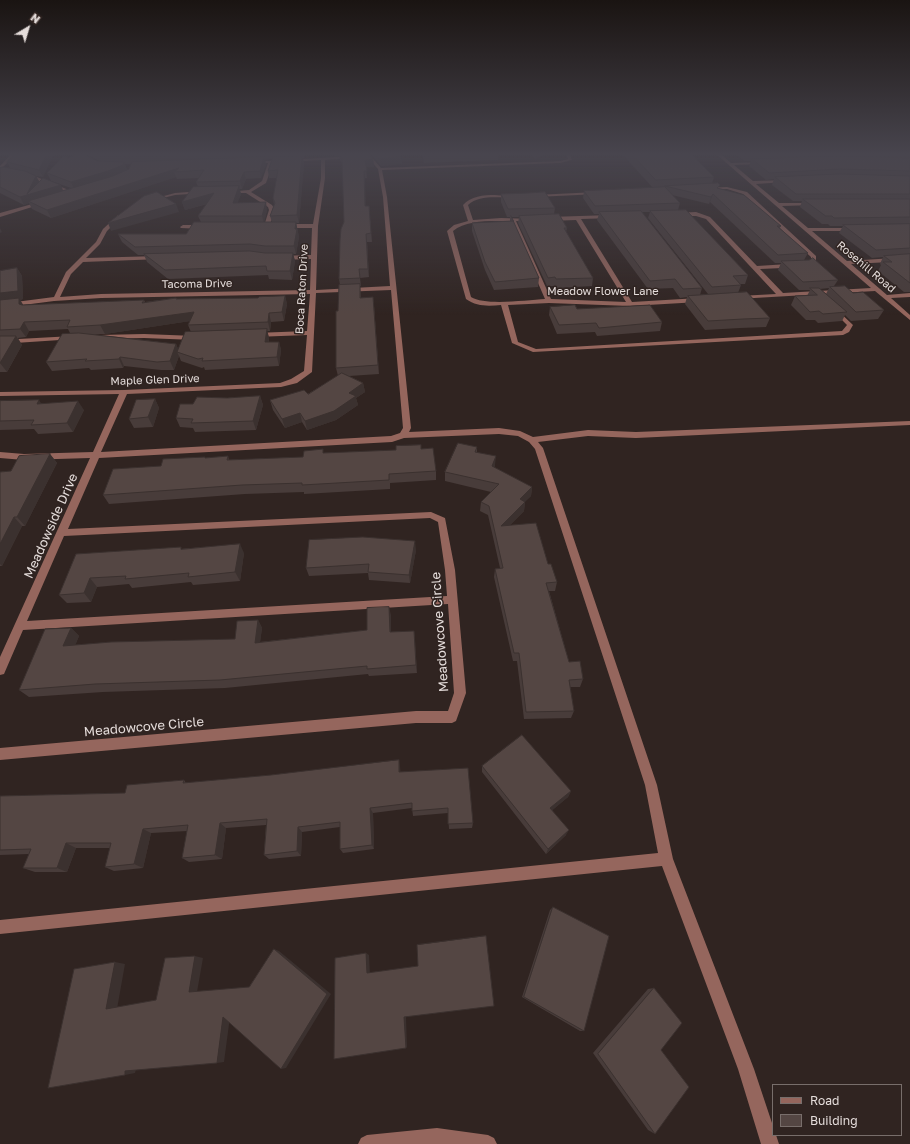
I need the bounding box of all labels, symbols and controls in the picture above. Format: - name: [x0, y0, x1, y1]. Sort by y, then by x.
- north arrow: [8, 8, 48, 48]
- text: N: [28, 10, 43, 26]
- street label: Rosehill Road: [834, 239, 898, 295]
- street label: Boca Raton Drive: [293, 244, 311, 334]
- street label: Tacoma Drive: [162, 277, 232, 291]
- street label: Meadow Flower Lane: [547, 285, 659, 299]
- street label: Maple Glen Drive: [110, 372, 200, 388]
- street label: Meadowside Drive: [21, 471, 81, 581]
- street label: Meadowcove Circle: [428, 571, 452, 693]
- street label: Meadowcove Circle: [83, 714, 205, 740]
- legend: [772, 1084, 902, 1136]
- text: Road: [810, 1093, 839, 1108]
- text: Building: [810, 1113, 858, 1128]

